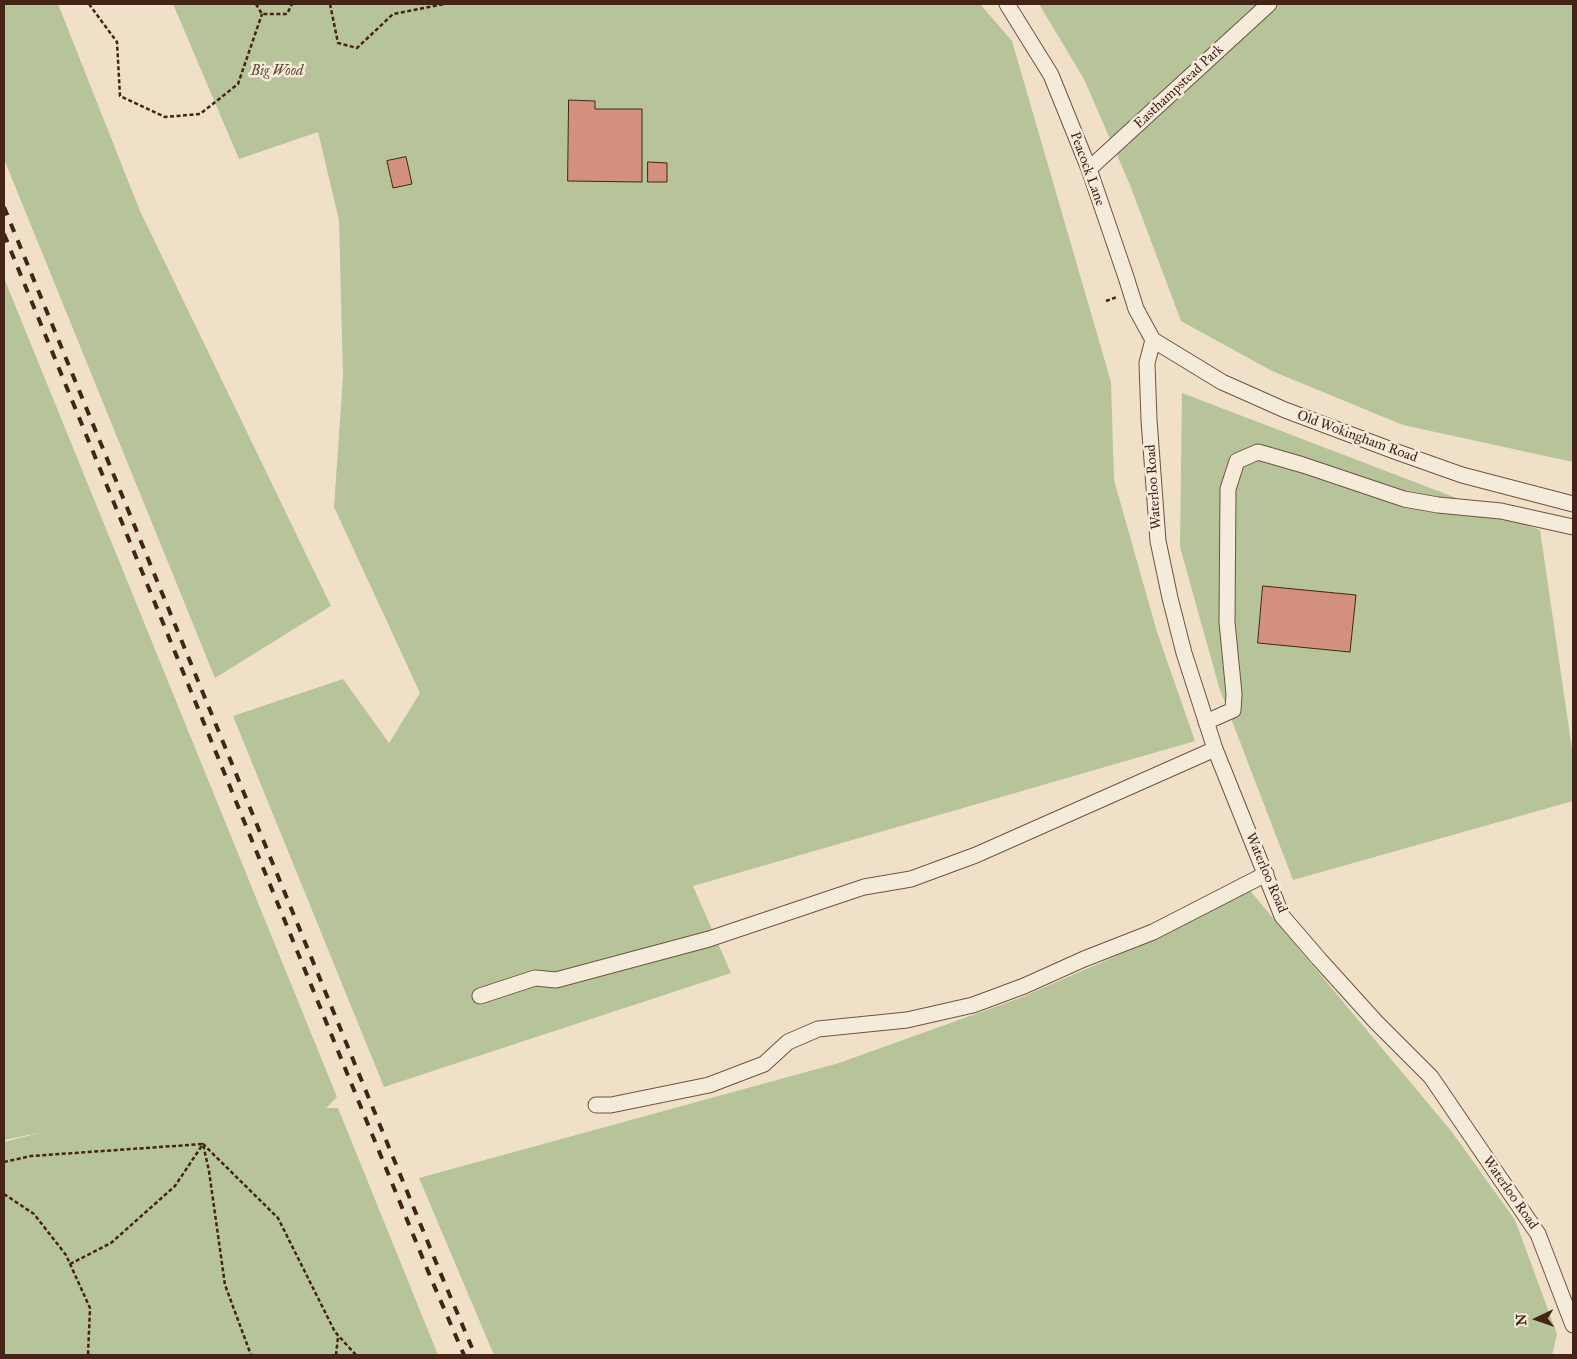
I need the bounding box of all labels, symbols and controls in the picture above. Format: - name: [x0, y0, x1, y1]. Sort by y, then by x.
- street label: Easthampstead Park: [1131, 41, 1227, 133]
- park label: Big Wood: [251, 64, 303, 80]
- street label: Peacock Lane: [1066, 130, 1108, 208]
- street label: Old Wokingham Road: [1294, 407, 1420, 467]
- street label: Waterloo Road: [1143, 444, 1165, 530]
- street label: Waterloo Road: [1242, 830, 1290, 916]
- street label: Waterloo Road: [1479, 1153, 1541, 1233]
- north arrow: [1512, 1294, 1562, 1344]
- text: N: [1513, 1313, 1530, 1326]

